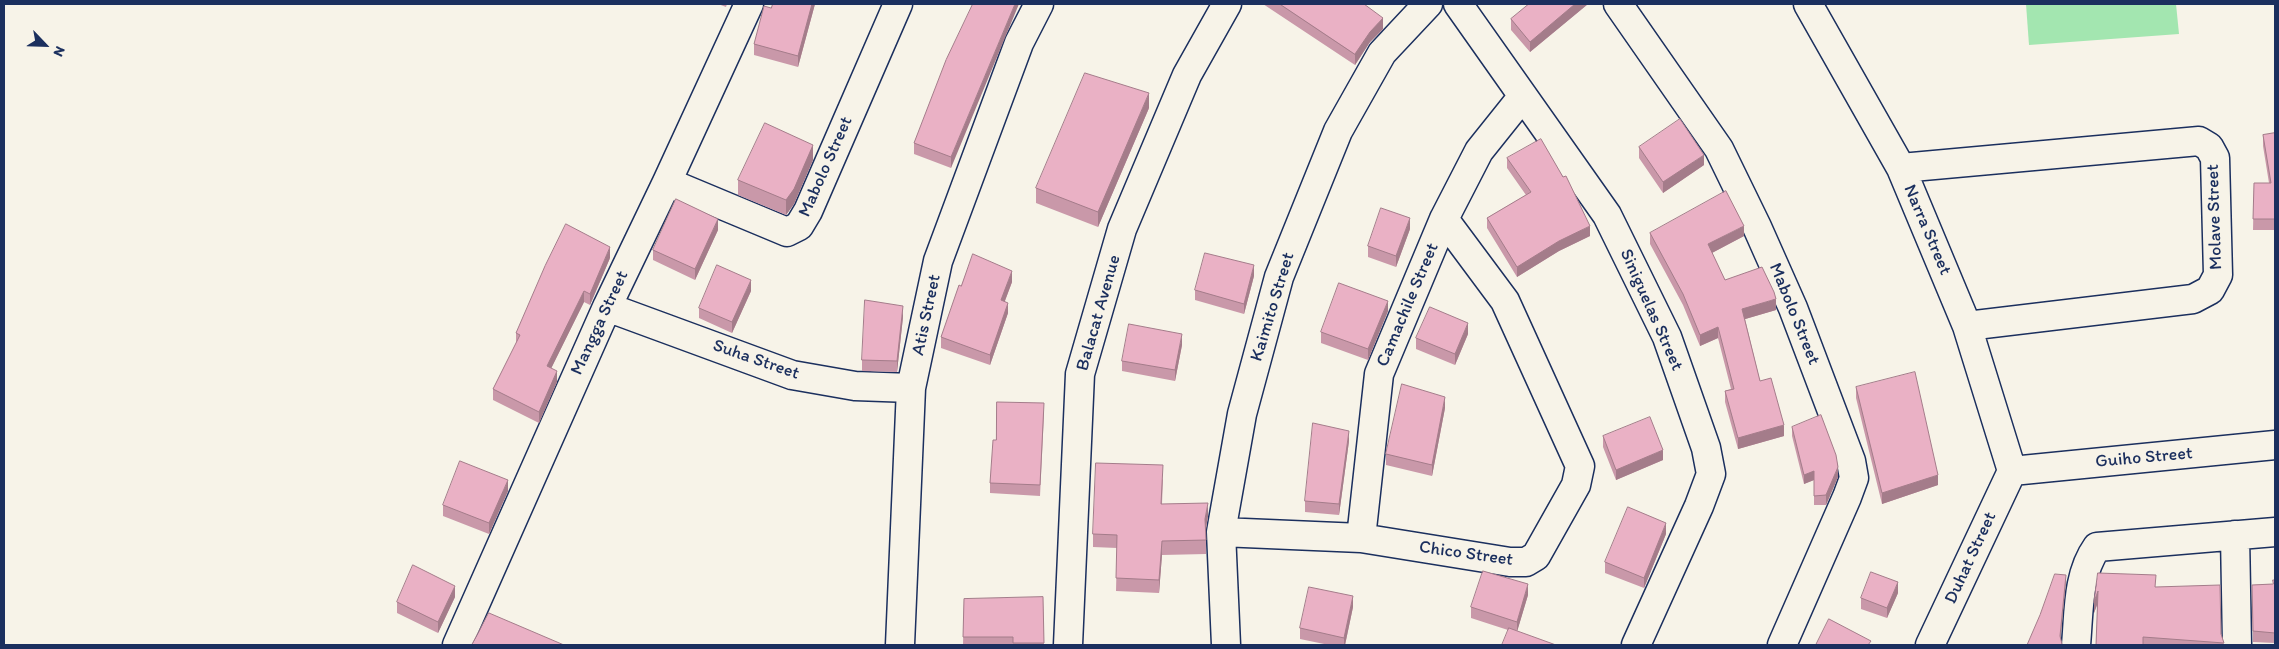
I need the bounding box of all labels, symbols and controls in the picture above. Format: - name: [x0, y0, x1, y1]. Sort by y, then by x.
- north arrow: [20, 20, 70, 70]
- text: N: [49, 44, 69, 59]
- street label: Mabolo Street: [794, 113, 858, 221]
- street label: Molave Street: [2202, 164, 2228, 270]
- street label: Narra Street: [1898, 182, 1956, 278]
- street label: Camachile Street: [1372, 240, 1444, 370]
- street label: Siniguelas Street: [1615, 246, 1687, 374]
- street label: Kaimito Street: [1246, 250, 1300, 364]
- street label: Balacat Avenue: [1072, 253, 1126, 373]
- street label: Mabolo Street: [1764, 260, 1824, 368]
- street label: Mangga Street: [566, 267, 634, 379]
- street label: Atis Street: [908, 272, 946, 358]
- street label: Suha Street: [710, 335, 802, 385]
- street label: Guiho Street: [2095, 443, 2193, 473]
- street label: Duhat Street: [1940, 509, 2002, 607]
- street label: Chico Street: [1418, 537, 1514, 571]

